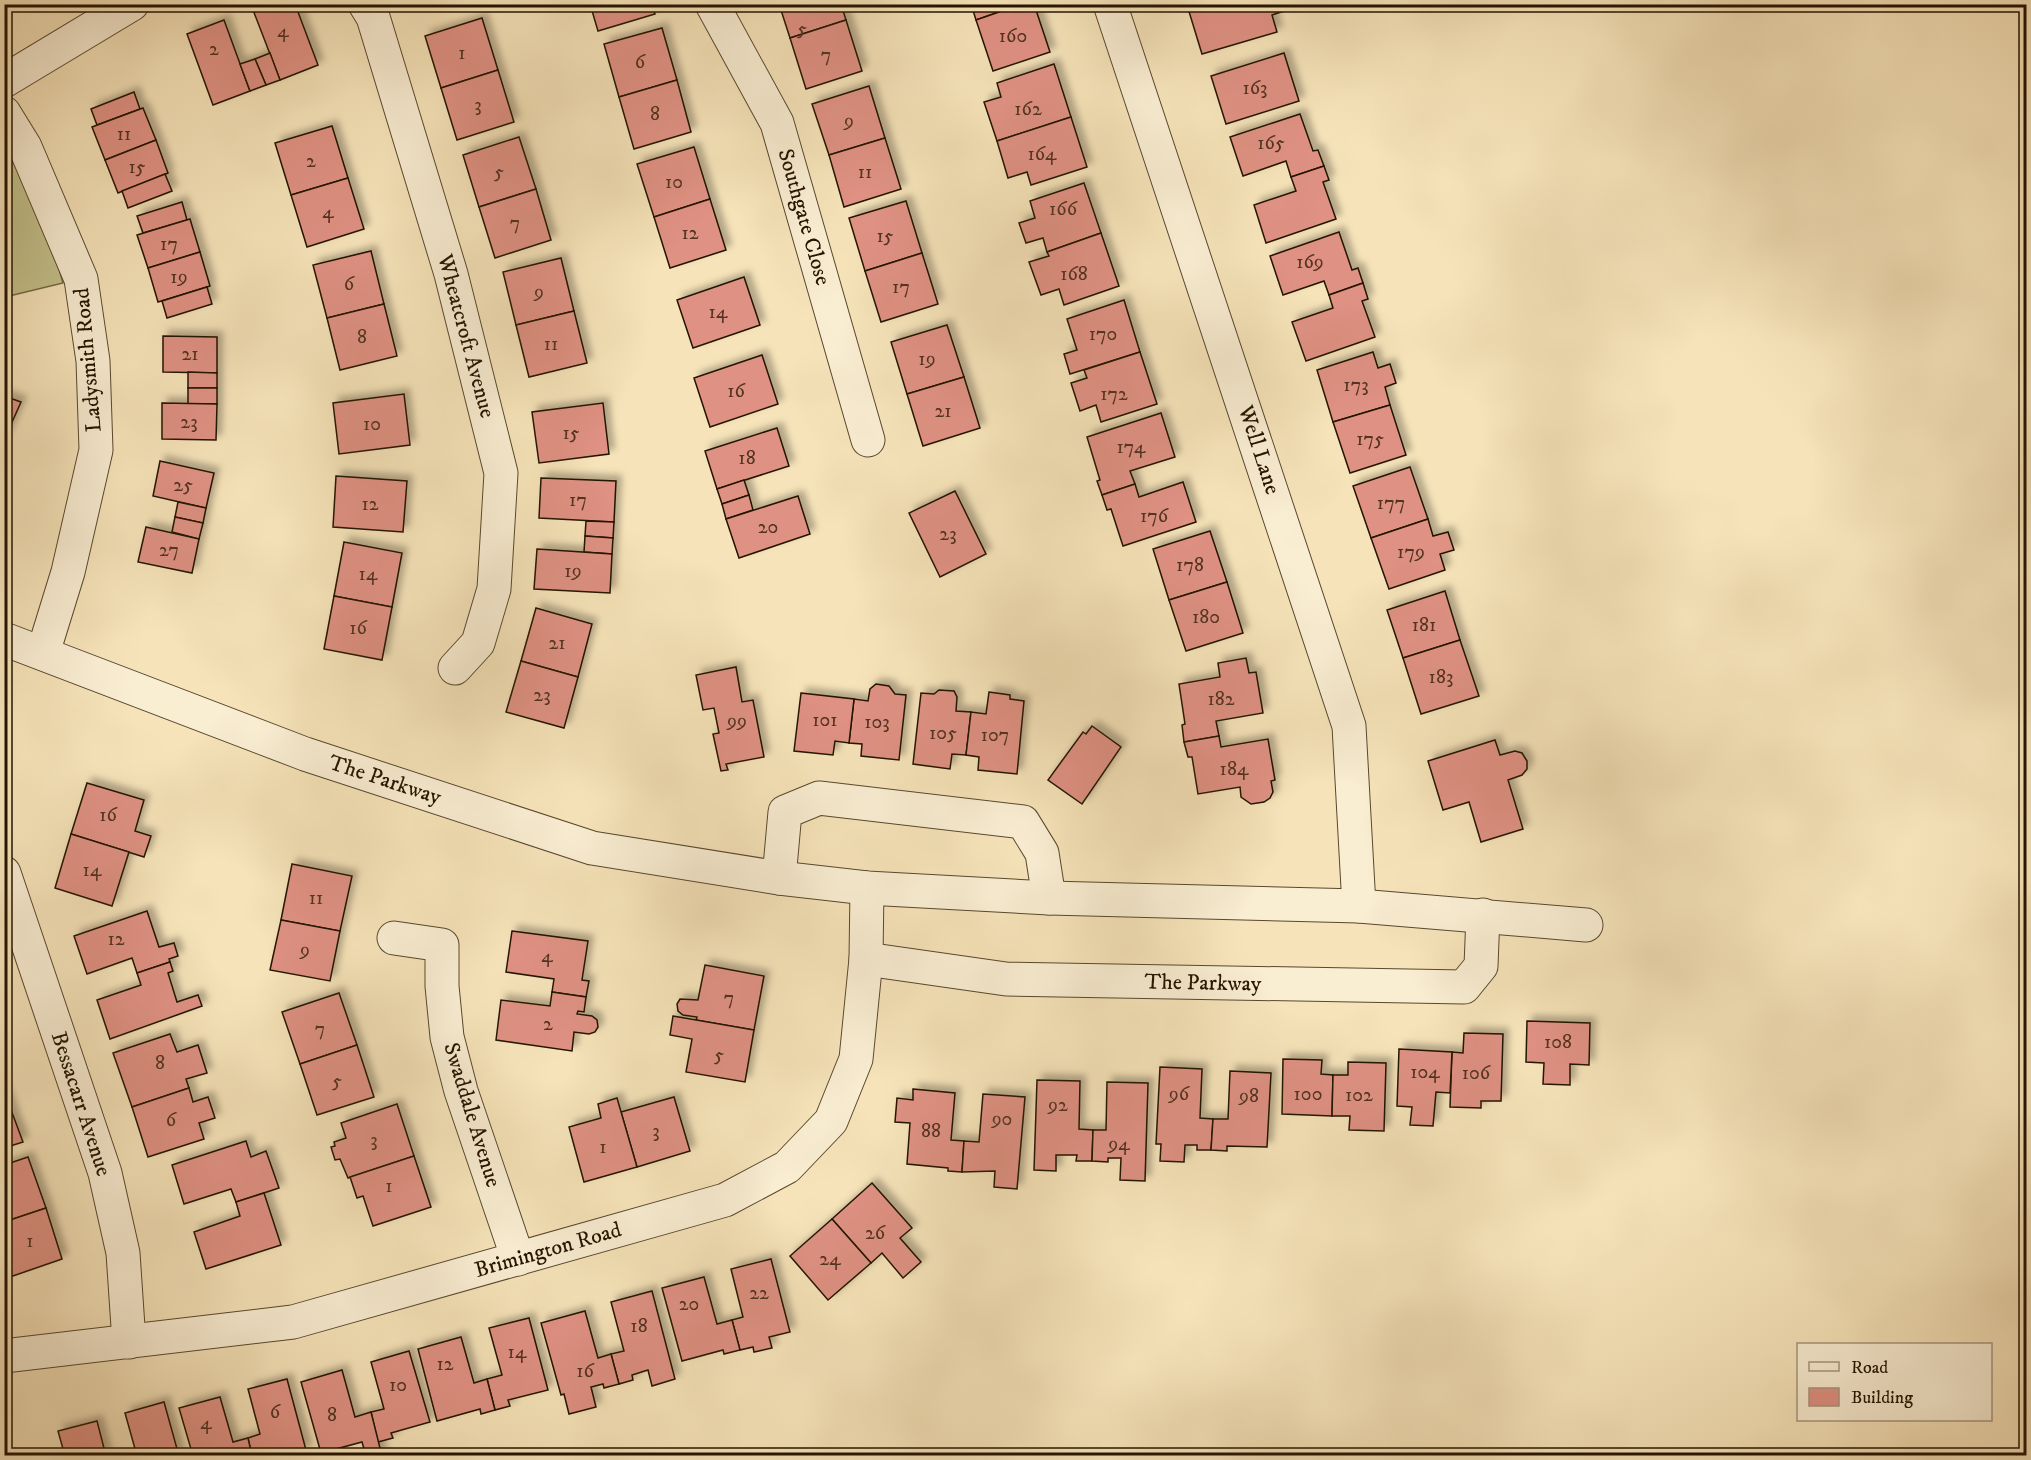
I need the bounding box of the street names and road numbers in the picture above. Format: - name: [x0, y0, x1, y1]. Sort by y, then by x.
- street label: Southgate Close: [772, 146, 836, 288]
- street label: Wheatcroft Avenue: [431, 250, 501, 421]
- street label: Ladysmith Road: [68, 287, 108, 433]
- street label: Well Lane: [1232, 401, 1286, 498]
- street label: The Parkway: [325, 749, 445, 811]
- street label: The Parkway: [1144, 968, 1262, 998]
- street label: Bessacarr Avenue: [45, 1028, 117, 1180]
- street label: Swaddale Avenue: [437, 1039, 507, 1191]
- street label: Brimington Road: [471, 1216, 625, 1284]

